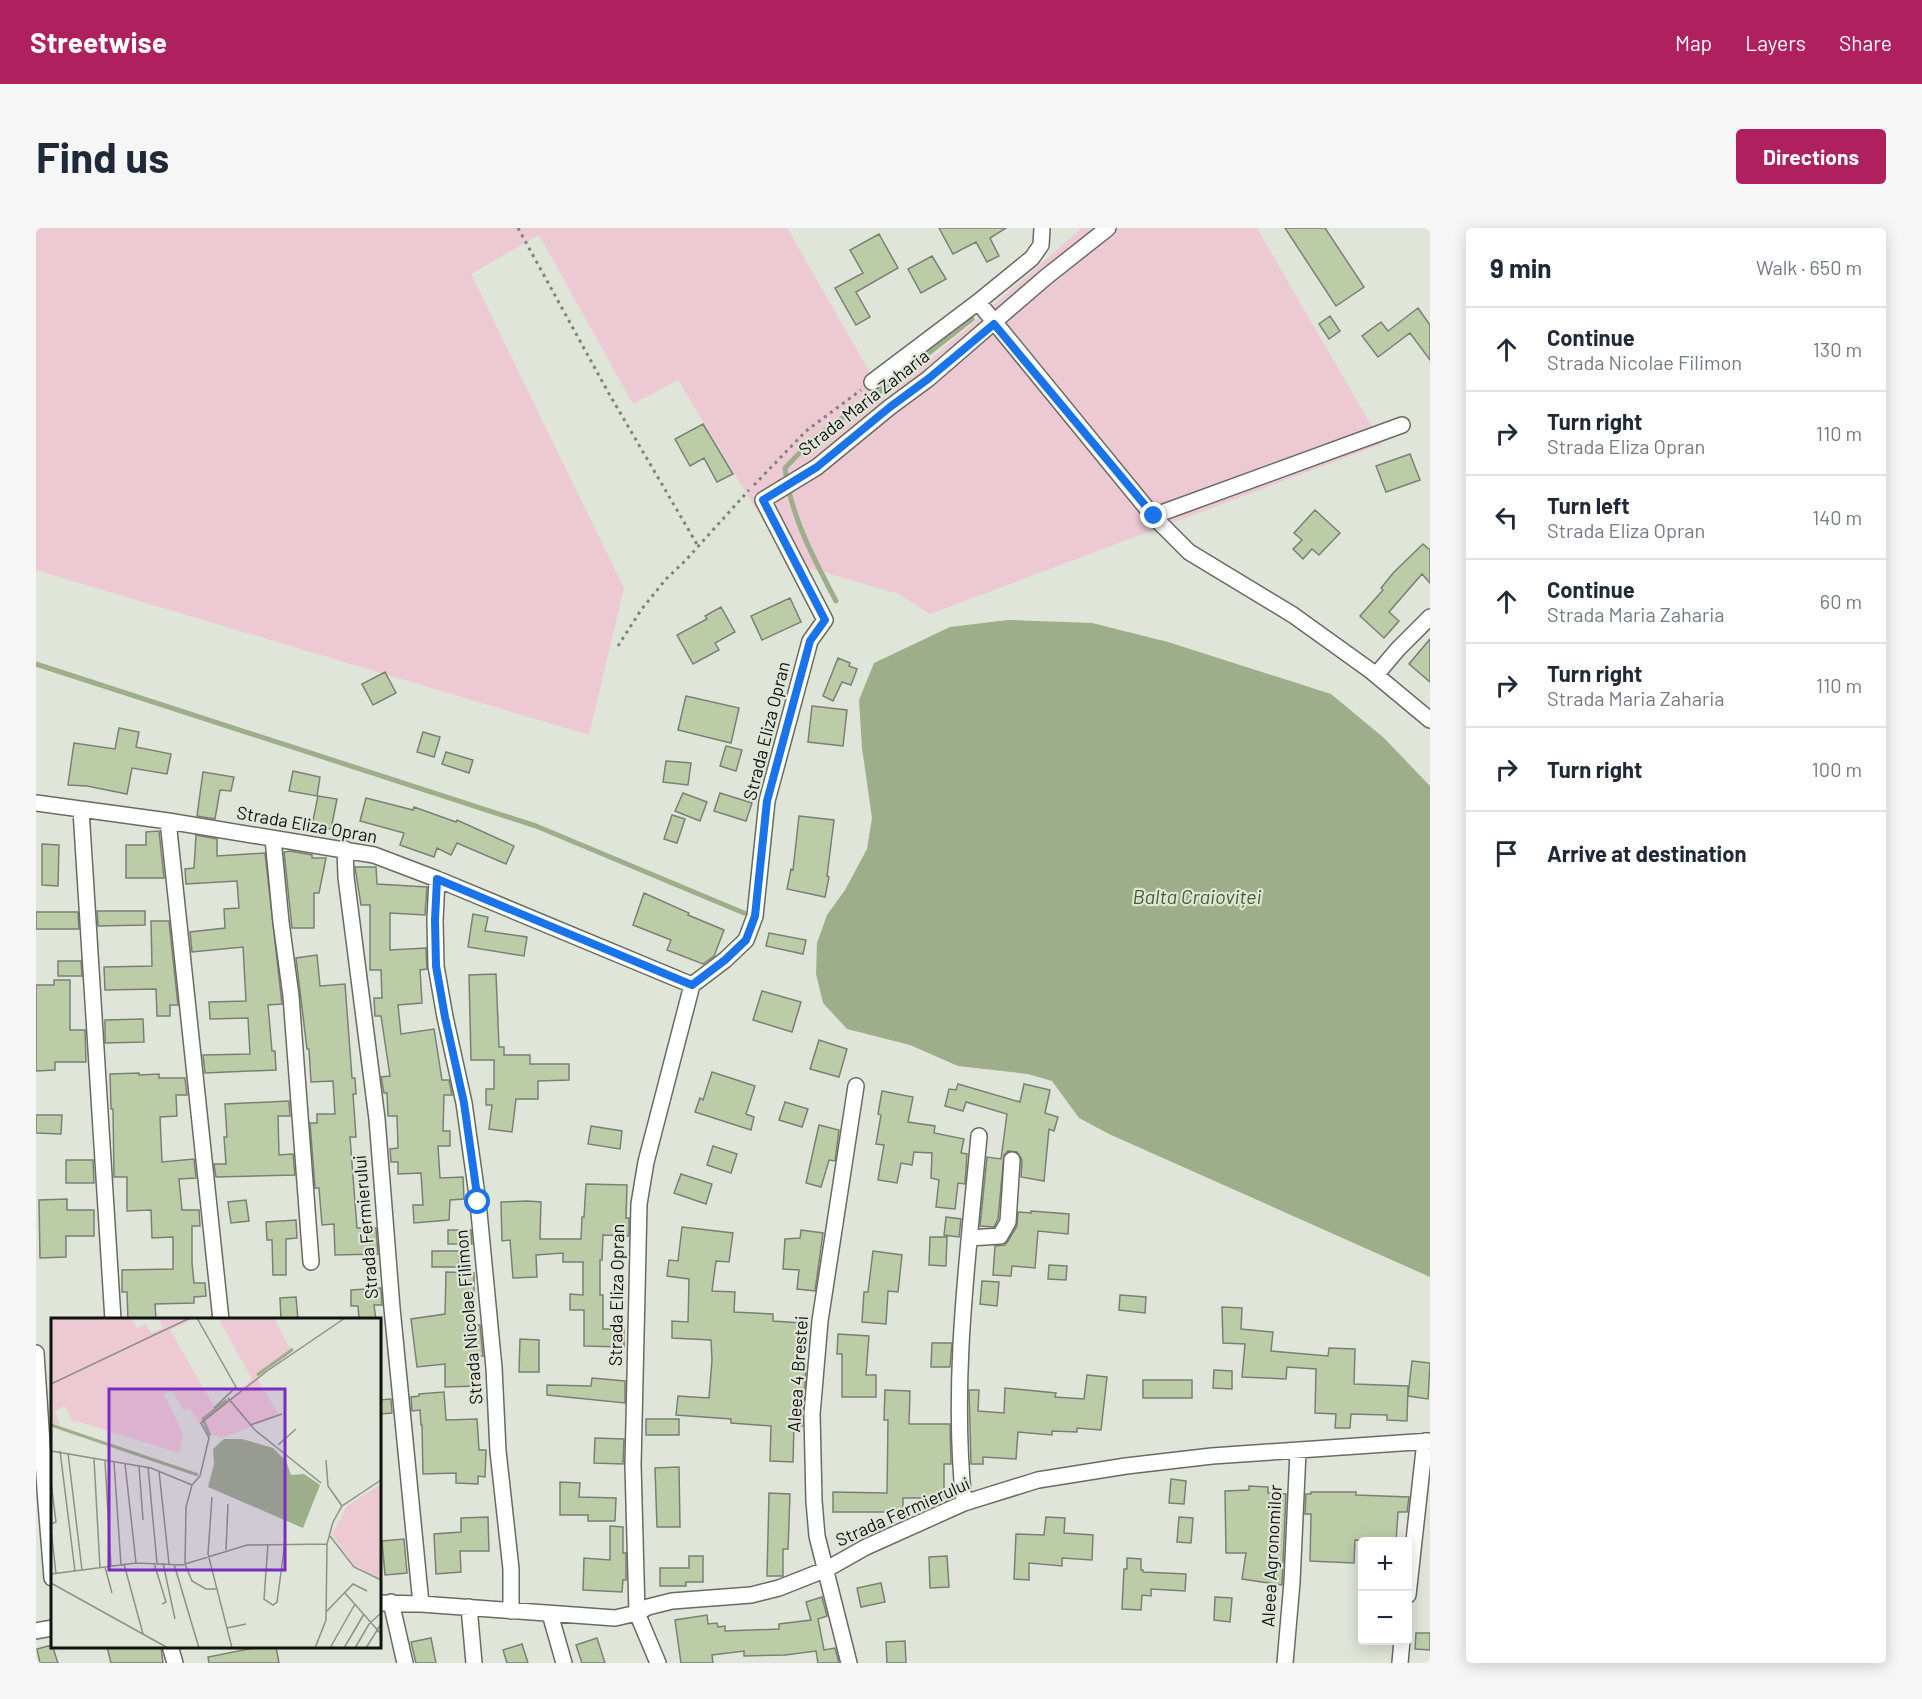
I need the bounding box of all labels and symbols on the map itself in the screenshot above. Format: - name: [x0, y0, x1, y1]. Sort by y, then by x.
- street label: Strada Maria Zaharia: [794, 344, 933, 460]
- route end: [1140, 502, 1166, 528]
- street label: Strada Eliza Opran: [738, 659, 794, 802]
- street label: Strada Eliza Opran: [235, 801, 379, 847]
- water label: Balta Craioviței: [1133, 884, 1261, 908]
- street label: Strada Fermierului: [348, 1154, 382, 1300]
- route start: [464, 1188, 490, 1214]
- street label: Strada Eliza Opran: [604, 1224, 628, 1366]
- street label: Strada Nicolae Filimon: [449, 1229, 487, 1406]
- street label: Aleea 4 Brestei: [782, 1315, 812, 1433]
- inset map: [51, 1318, 381, 1648]
- street label: Strada Fermierului: [832, 1472, 973, 1551]
- street label: Aleea Agronomilor: [1256, 1484, 1286, 1628]

